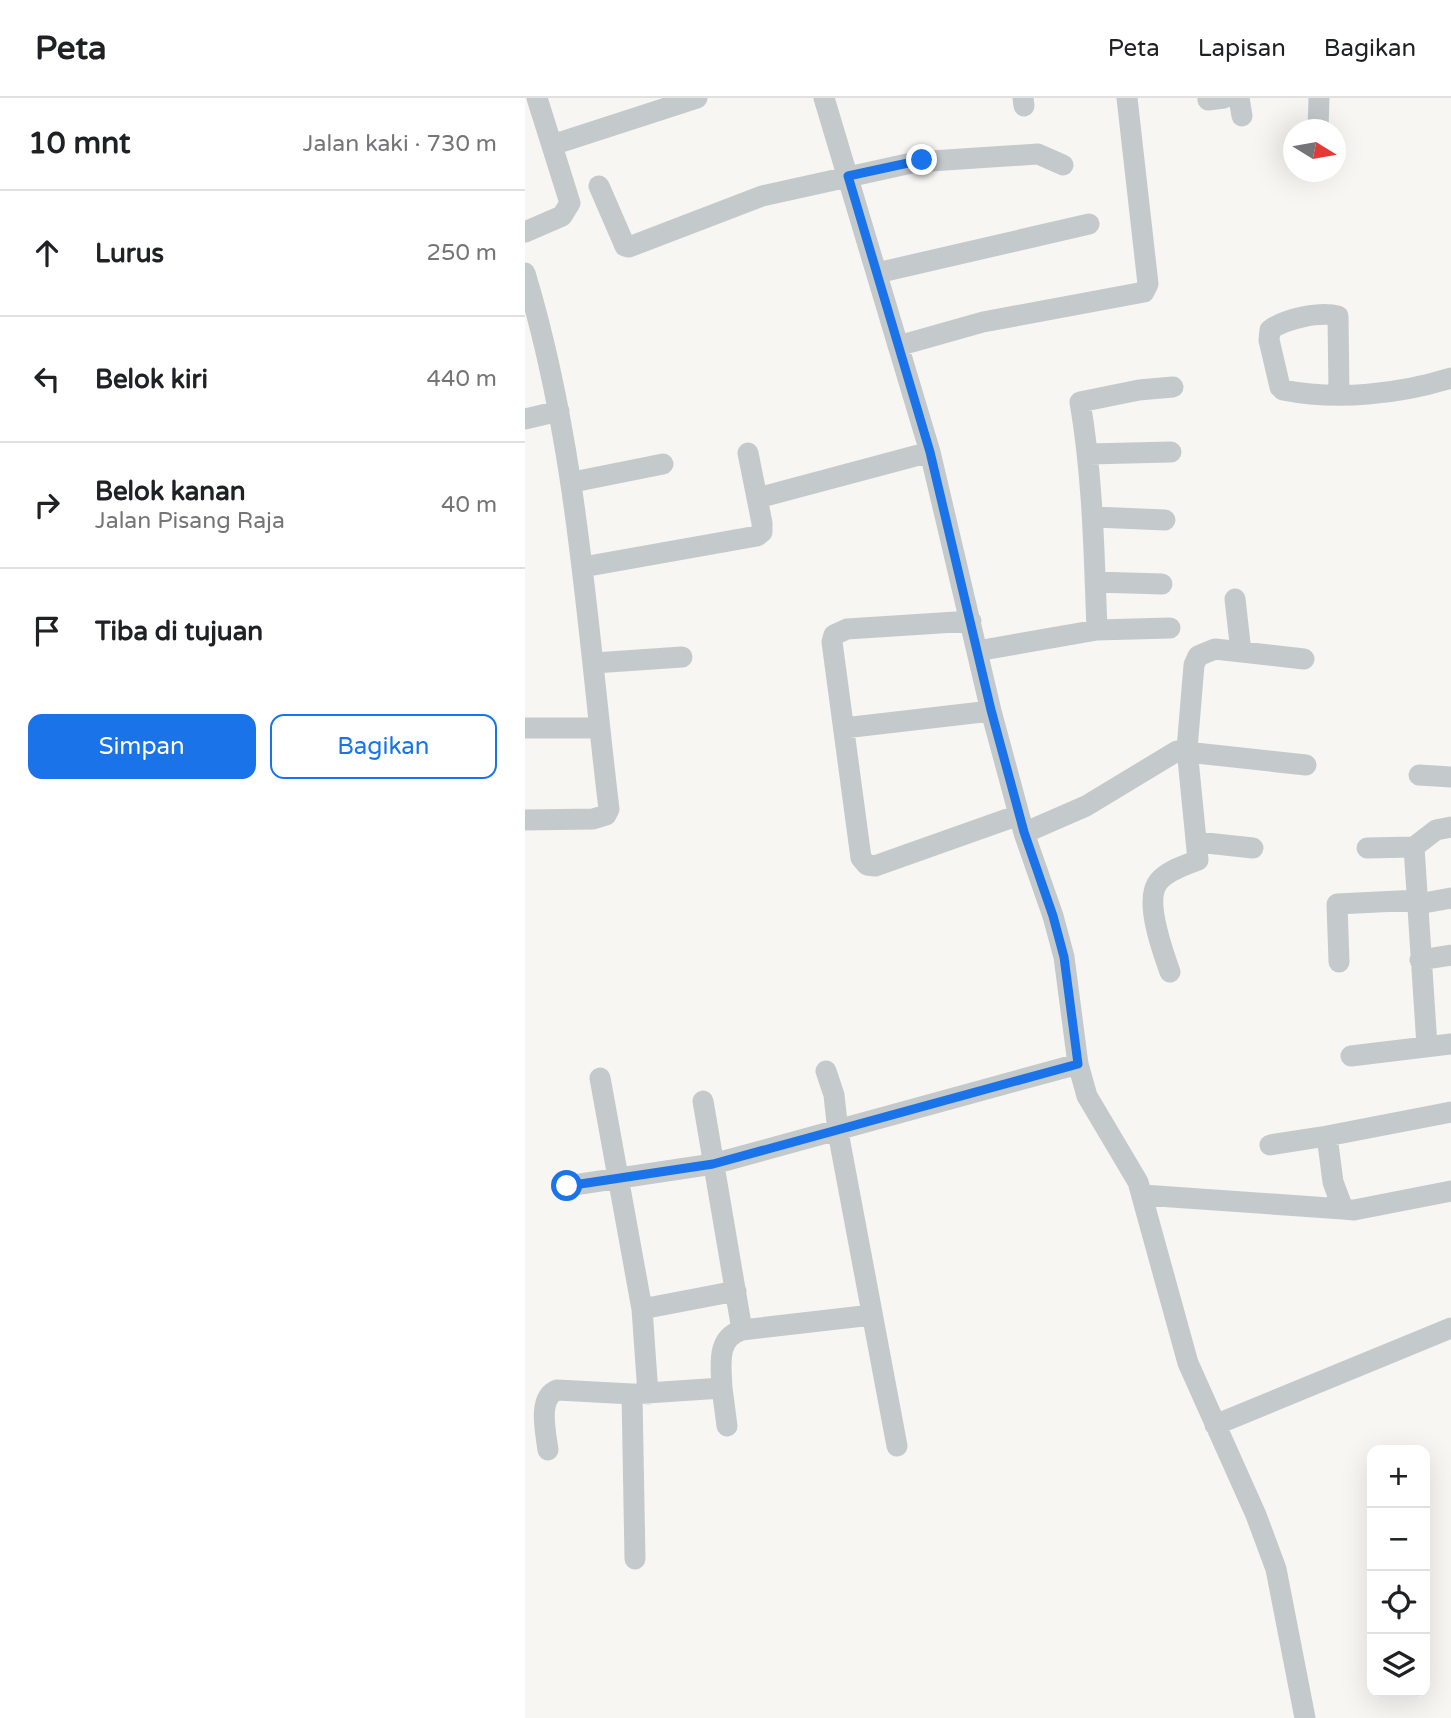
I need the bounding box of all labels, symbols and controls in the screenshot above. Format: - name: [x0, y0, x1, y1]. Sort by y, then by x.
- text: Peta: [35, 29, 107, 68]
- text: Peta: [1108, 34, 1160, 63]
- text: Lapisan: [1198, 34, 1286, 63]
- text: Bagikan: [1324, 34, 1416, 63]
- north arrow: [1283, 119, 1346, 182]
- text: 10 mnt: [28, 125, 130, 162]
- text: Jalan kaki · 730 m: [303, 130, 497, 158]
- route end: [906, 144, 937, 175]
- icon: ahead: [28, 234, 66, 272]
- text: Lurus: [95, 238, 164, 269]
- text: 250 m: [427, 239, 497, 267]
- icon: left: [28, 360, 66, 398]
- text: Belok kiri: [95, 364, 208, 395]
- text: 440 m: [427, 365, 497, 393]
- text: Belok kanan: [95, 476, 246, 507]
- icon: right: [28, 486, 66, 524]
- text: 40 m: [441, 491, 497, 519]
- text: Jalan Pisang Raja: [95, 507, 285, 535]
- icon: arrive: [28, 612, 66, 650]
- text: Tiba di tujuan: [95, 616, 263, 647]
- button: Simpan: [28, 714, 256, 779]
- button: Bagikan: [270, 714, 497, 779]
- route start: [551, 1170, 582, 1201]
- map controls: [1367, 1445, 1430, 1697]
- button: +: [1367, 1445, 1430, 1508]
- button: −: [1367, 1508, 1430, 1571]
- button: locate: [1367, 1571, 1430, 1634]
- button: layers: [1367, 1634, 1430, 1697]

